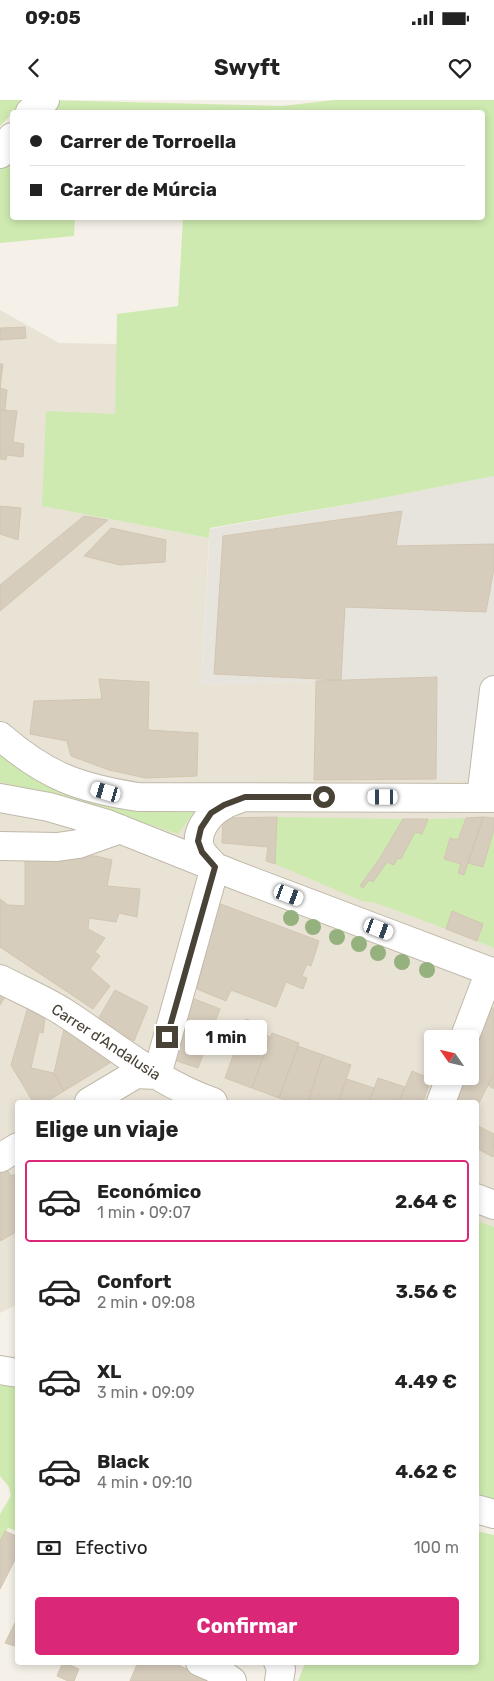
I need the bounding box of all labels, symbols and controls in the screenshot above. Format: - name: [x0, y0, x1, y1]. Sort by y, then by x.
- text: 09:05: [25, 6, 81, 29]
- icon: back: [20, 54, 48, 82]
- text: Swyft: [214, 54, 280, 81]
- icon: heart: [446, 54, 474, 82]
- text: Carrer de Torroella: [60, 130, 236, 153]
- text: Carrer de Múrcia: [60, 178, 217, 201]
- car: [89, 781, 122, 803]
- route start: [313, 786, 335, 808]
- car: [368, 790, 398, 805]
- car: [272, 883, 305, 907]
- car: [362, 917, 395, 941]
- street label: Carrer d'Andalusia: [48, 1000, 164, 1084]
- callout: 1 min: [184, 1020, 267, 1054]
- route end: [156, 1026, 178, 1048]
- text: 1 min: [206, 1028, 246, 1047]
- north arrow: [424, 1030, 479, 1085]
- map controls: [424, 1030, 479, 1085]
- text: Elige un viaje: [35, 1116, 179, 1143]
- icon: car: [37, 1179, 82, 1224]
- text: Económico: [97, 1180, 201, 1203]
- text: 2.64 €: [395, 1190, 457, 1213]
- text: 1 min · 09:07: [97, 1203, 191, 1222]
- icon: car: [37, 1269, 82, 1314]
- text: Confort: [97, 1270, 171, 1293]
- text: 3.56 €: [395, 1280, 457, 1303]
- text: 2 min · 09:08: [97, 1293, 195, 1312]
- icon: car: [37, 1359, 82, 1404]
- text: XL: [97, 1360, 121, 1383]
- text: 4.49 €: [395, 1370, 457, 1393]
- text: 3 min · 09:09: [97, 1383, 195, 1402]
- icon: car: [37, 1449, 82, 1494]
- text: Black: [97, 1450, 149, 1473]
- text: 4.62 €: [395, 1460, 457, 1483]
- text: 4 min · 09:10: [97, 1473, 193, 1492]
- icon: cash: [35, 1534, 63, 1562]
- text: Efectivo: [75, 1536, 148, 1559]
- text: 100 m: [414, 1538, 459, 1557]
- button: Confirmar: [35, 1597, 459, 1655]

